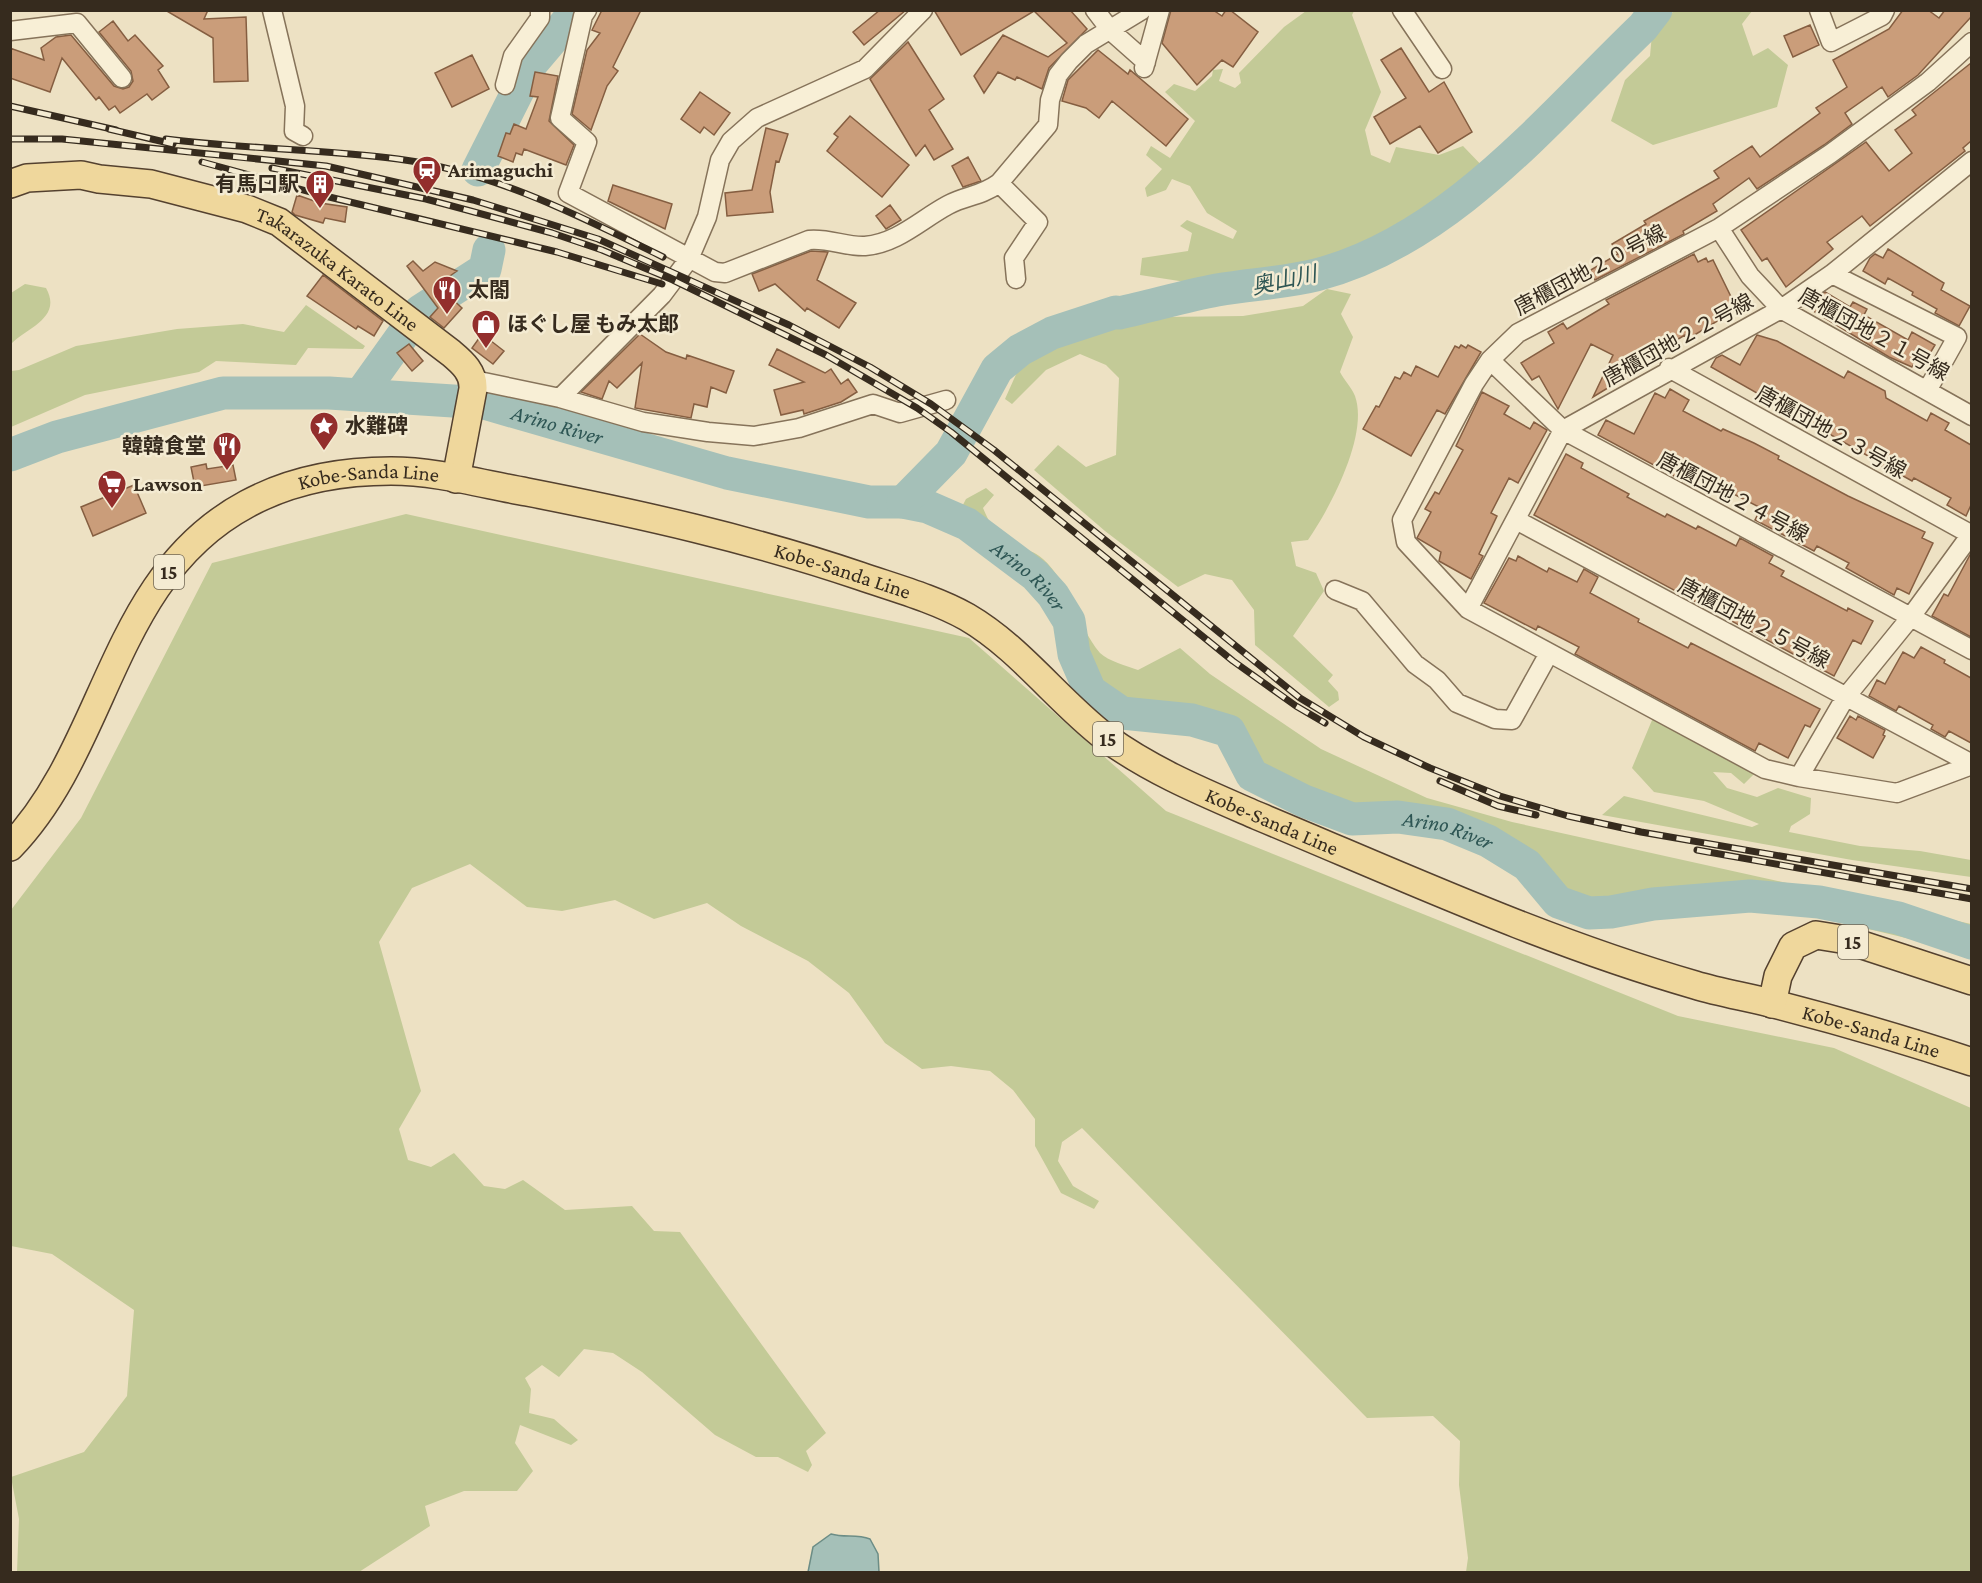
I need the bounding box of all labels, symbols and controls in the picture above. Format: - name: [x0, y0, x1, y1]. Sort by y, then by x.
- station icon: Arimaguchi: [411, 154, 443, 196]
- place label: Arimaguchi: [447, 158, 553, 182]
- building icon: 有馬口駅: [304, 168, 336, 210]
- place label: 有馬口駅: [215, 172, 299, 196]
- street label: Takarazuka Karato Line: [252, 202, 424, 336]
- street label: 唐櫃団地２０号線: [1510, 220, 1670, 320]
- water label: 奥山川: [1249, 260, 1321, 299]
- restaurant icon: 太閤: [431, 274, 463, 316]
- place label: 太閤: [468, 278, 510, 302]
- street label: 唐櫃団地２１号線: [1795, 283, 1953, 385]
- street label: 唐櫃団地２２号線: [1599, 289, 1757, 391]
- shop icon: ほぐし屋 もみ太郎: [470, 308, 502, 350]
- place label: ほぐし屋 もみ太郎: [507, 312, 679, 336]
- street label: 唐櫃団地２３号線: [1752, 381, 1910, 483]
- water label: Arino River: [508, 399, 607, 450]
- place icon: 水難碑: [308, 410, 340, 452]
- place label: 水難碑: [345, 414, 408, 438]
- restaurant icon: 韓韓食堂: [211, 430, 243, 472]
- place label: 韓韓食堂: [122, 434, 206, 458]
- street label: 唐櫃団地２４号線: [1653, 447, 1813, 547]
- street label: Kobe-Sanda Line: [295, 459, 441, 495]
- supermarket icon: Lawson: [96, 468, 128, 510]
- place label: Lawson: [133, 472, 203, 496]
- water label: Arino River: [986, 534, 1073, 616]
- street label: Kobe-Sanda Line: [771, 538, 914, 604]
- road number: 15: [154, 555, 184, 589]
- street label: 唐櫃団地２５号線: [1674, 573, 1834, 673]
- road number: 15: [1093, 722, 1123, 756]
- street label: Kobe-Sanda Line: [1202, 783, 1342, 861]
- water label: Arino River: [1400, 805, 1500, 855]
- road number: 15: [1838, 925, 1868, 959]
- street label: Kobe-Sanda Line: [1800, 1000, 1943, 1063]

